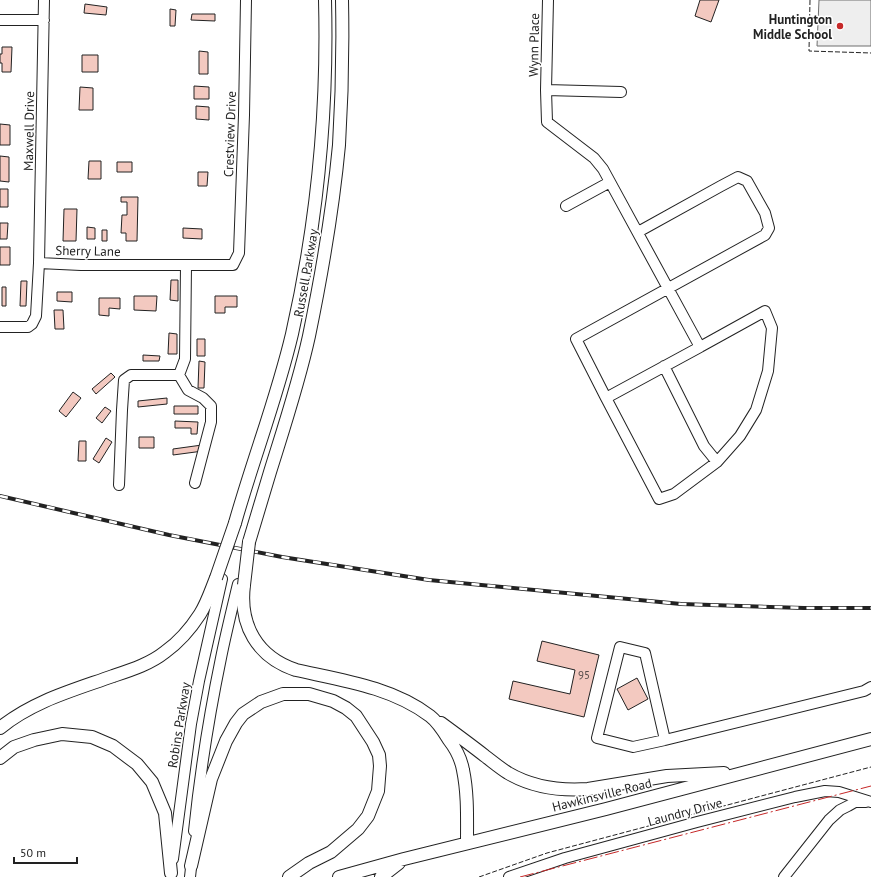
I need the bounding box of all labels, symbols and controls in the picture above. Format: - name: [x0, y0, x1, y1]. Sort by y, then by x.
- place label: Huntington Middle School: [753, 11, 832, 43]
- street label: Wynn Place: [525, 13, 543, 77]
- marker: Huntington Middle School: [835, 21, 845, 31]
- street label: Maxwell Drive: [20, 91, 38, 171]
- street label: Crestview Drive: [220, 91, 240, 177]
- street label: Russell Parkway: [290, 228, 322, 318]
- street label: Sherry Lane: [55, 242, 121, 260]
- house number: 95: [578, 668, 590, 682]
- street label: Robins Parkway: [164, 681, 194, 769]
- street label: Hawkinsville Road: [550, 774, 654, 816]
- street label: Laundry Drive: [646, 794, 724, 830]
- scale bar: [14, 839, 77, 865]
- text: 50 m: [20, 845, 46, 860]

